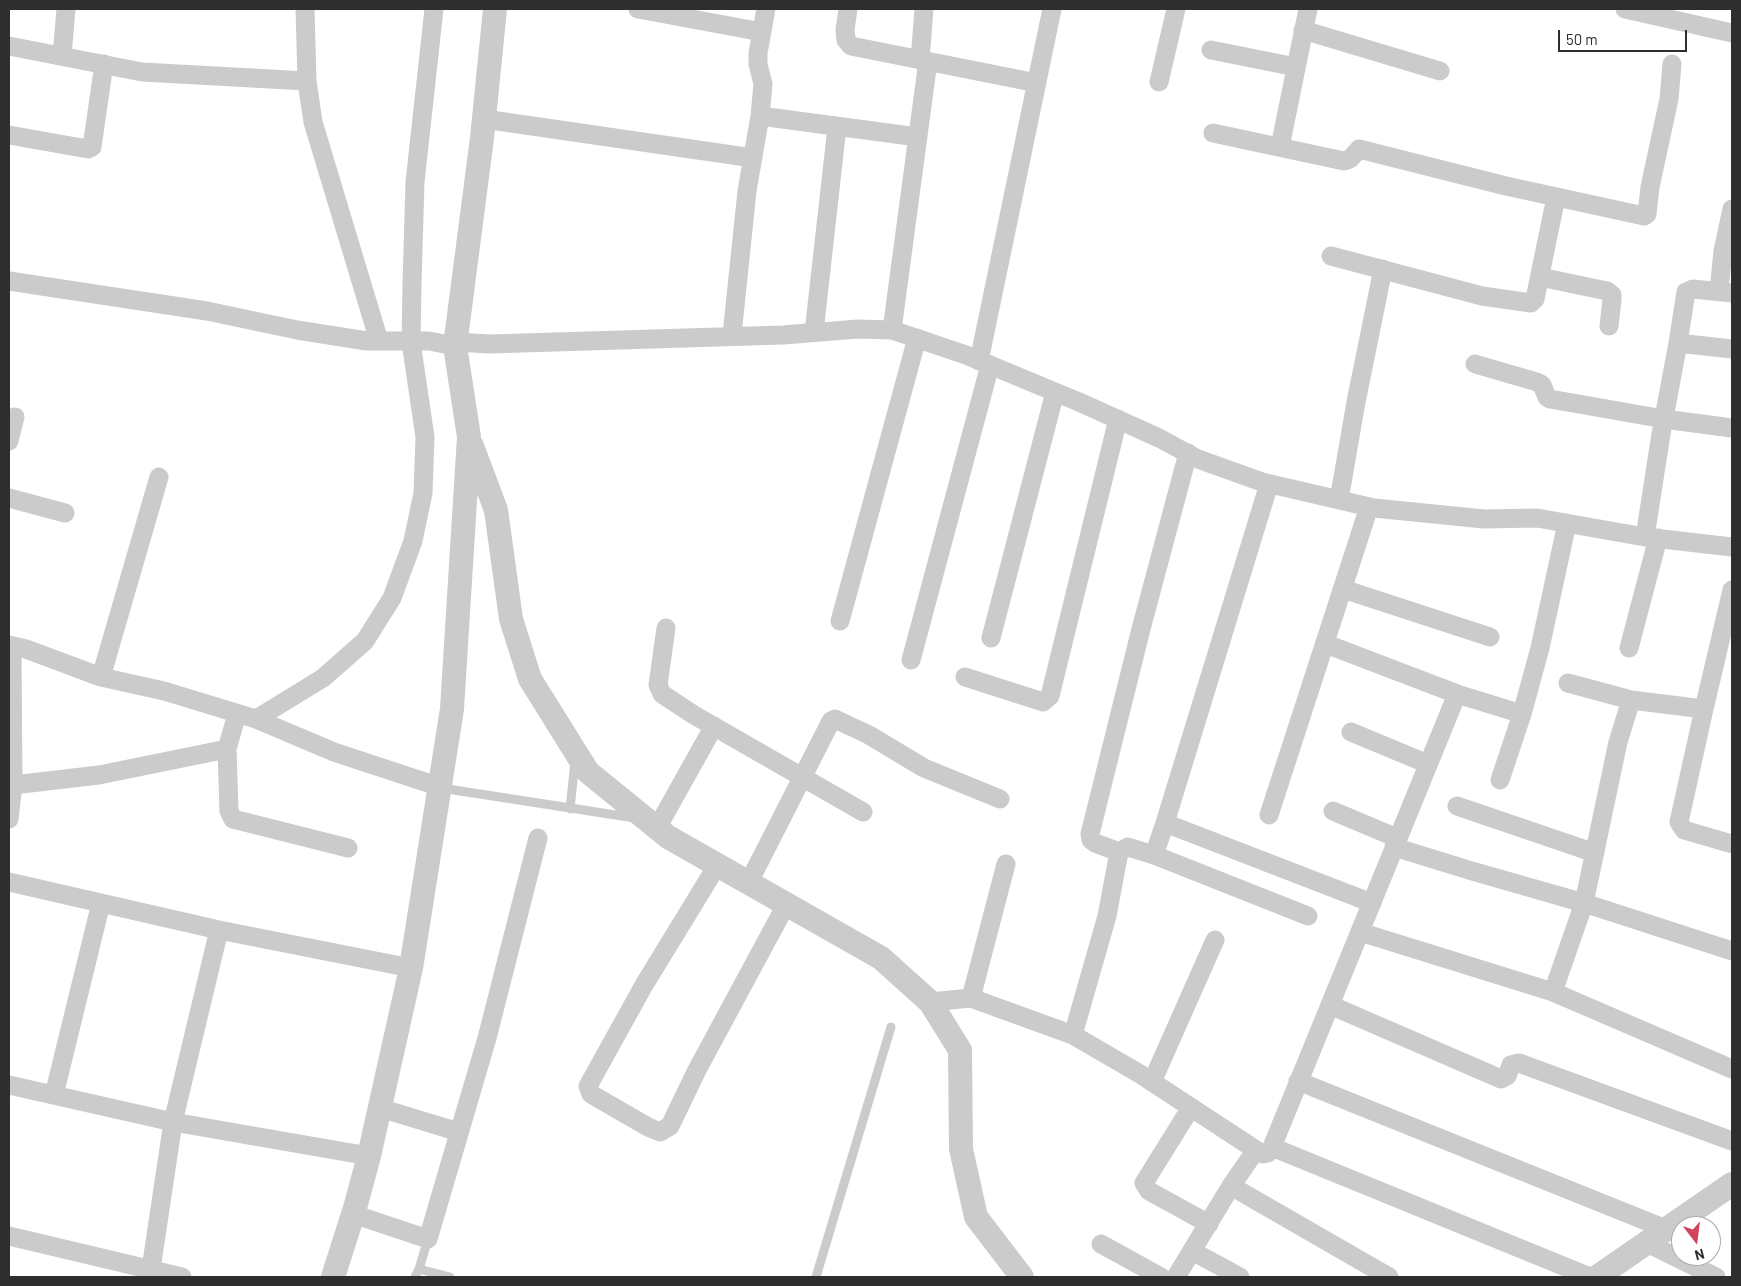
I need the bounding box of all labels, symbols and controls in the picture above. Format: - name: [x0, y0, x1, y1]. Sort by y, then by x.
- scale bar: [1561, 20, 1690, 52]
- text: 50 m: [1566, 30, 1598, 48]
- north arrow: [1671, 1216, 1721, 1266]
- text: N: [1693, 1246, 1706, 1264]

